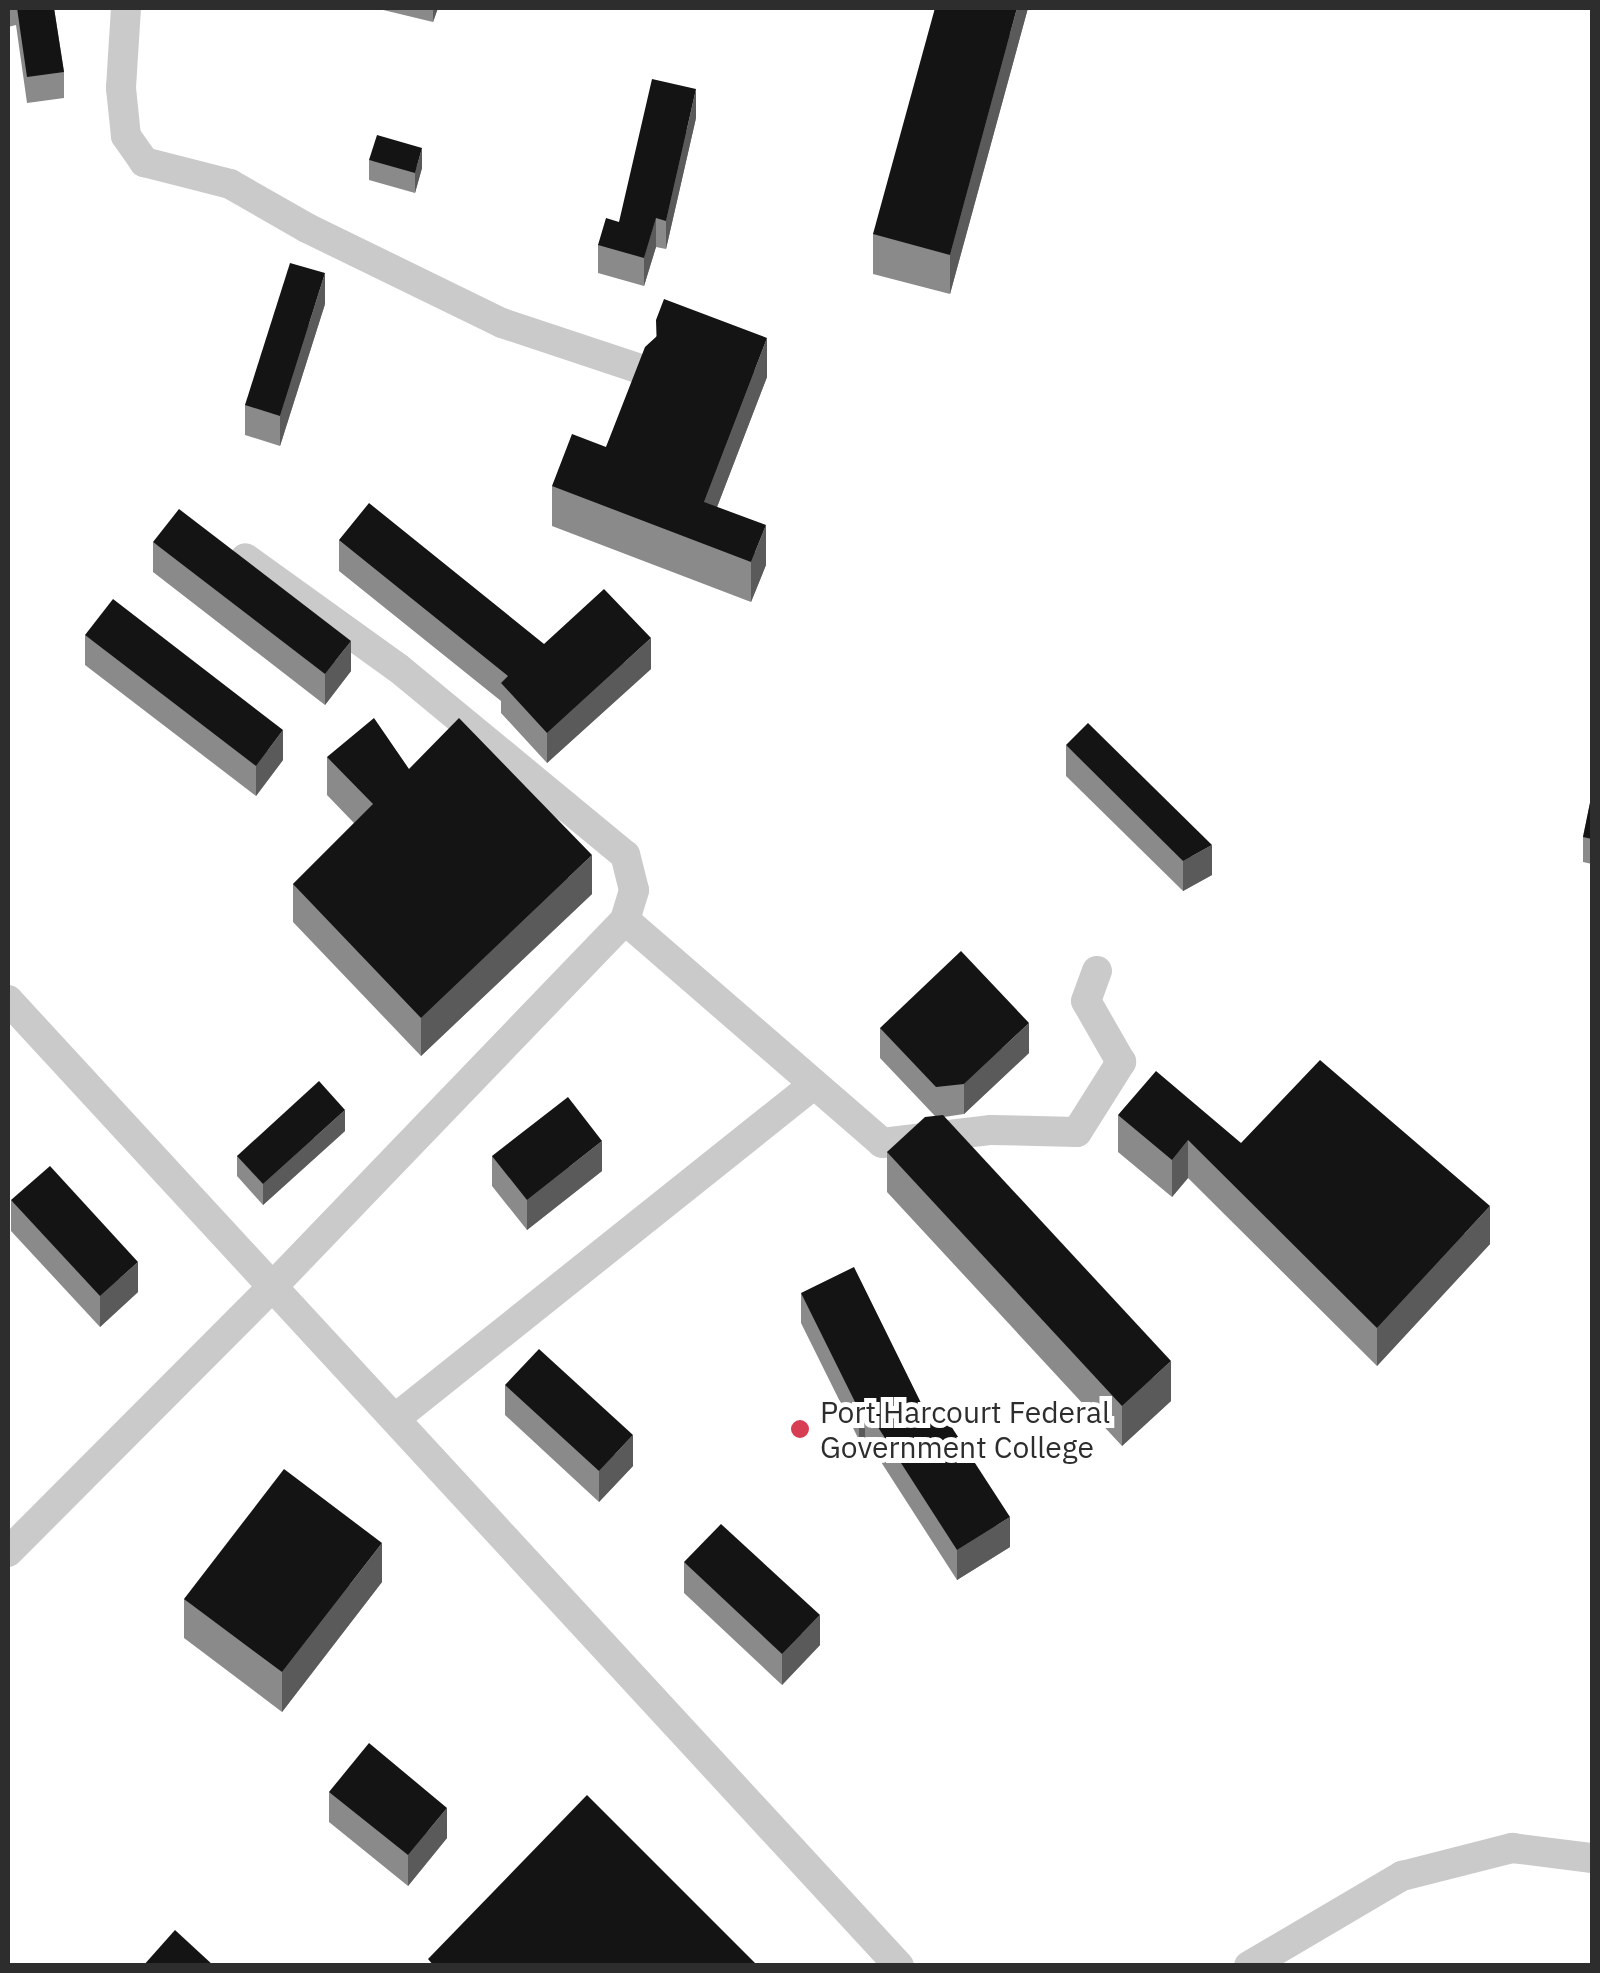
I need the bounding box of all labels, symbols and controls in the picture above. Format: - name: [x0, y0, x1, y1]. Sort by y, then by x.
- place label: Port Harcourt Federal Government College: [820, 1394, 1110, 1464]
- marker: Port Harcourt Federal Government College: [789, 1418, 811, 1440]

